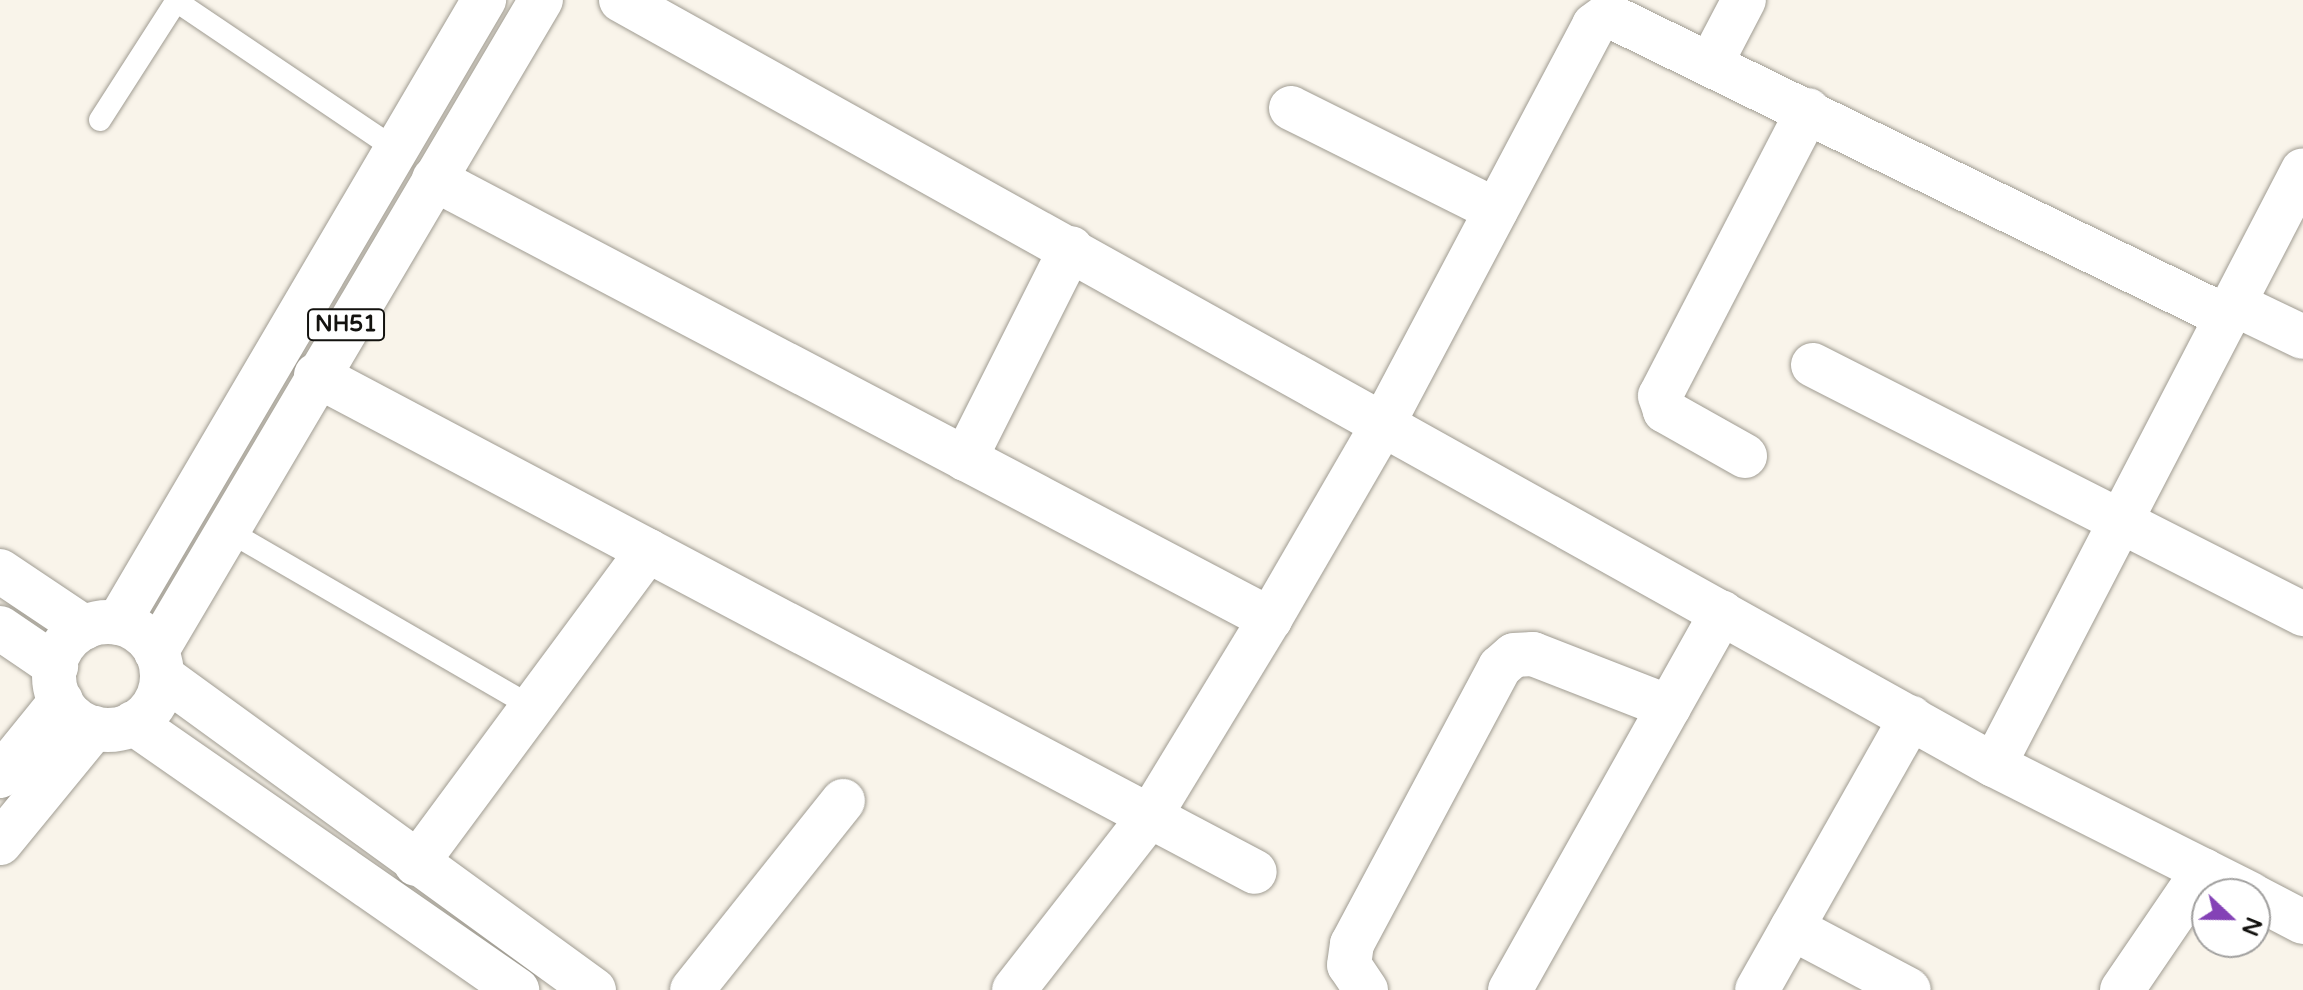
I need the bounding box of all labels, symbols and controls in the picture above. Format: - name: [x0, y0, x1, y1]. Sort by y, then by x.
- road number: NH51: [306, 307, 386, 343]
- north arrow: [2191, 878, 2271, 958]
- text: N: [2236, 913, 2267, 939]

